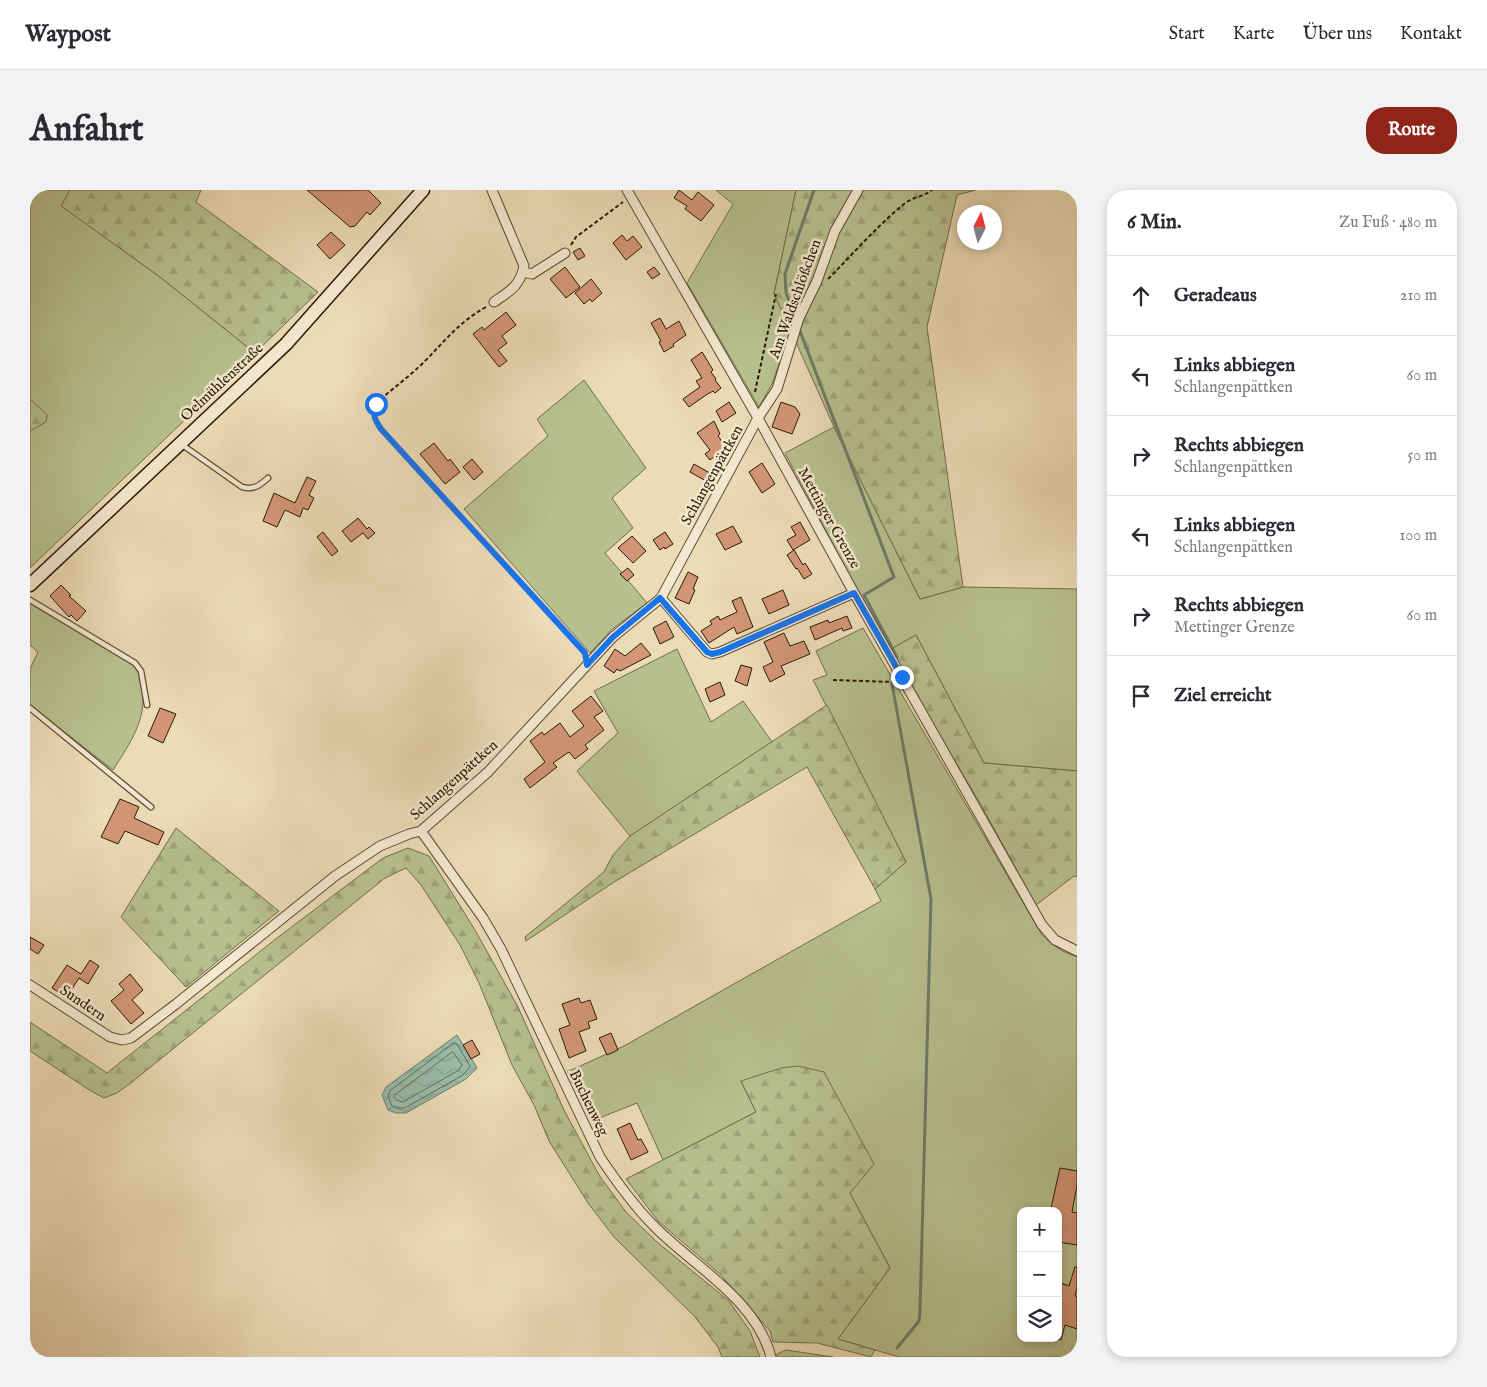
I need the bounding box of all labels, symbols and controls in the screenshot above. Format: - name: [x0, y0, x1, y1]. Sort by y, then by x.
- text: Waypost: [25, 19, 111, 50]
- text: Start: [1169, 23, 1205, 46]
- text: Karte: [1233, 23, 1275, 46]
- text: Über uns: [1303, 23, 1372, 46]
- text: Kontakt: [1400, 23, 1462, 46]
- button: Route: [1366, 107, 1457, 154]
- text: Anfahrt: [30, 108, 144, 153]
- north arrow: [957, 205, 1002, 250]
- text: 6 Min.: [1127, 209, 1182, 236]
- text: Zu Fuß · 480 m: [1339, 213, 1437, 233]
- street label: Am Waldschlößchen: [764, 237, 825, 362]
- icon: ahead: [1127, 282, 1155, 310]
- text: Geradeaus: [1174, 284, 1257, 308]
- text: 210 m: [1400, 286, 1437, 306]
- street label: Oelmühlenstraße: [177, 339, 268, 425]
- text: Links abbiegen: [1174, 354, 1295, 378]
- icon: left: [1127, 362, 1155, 390]
- text: 60 m: [1407, 366, 1437, 386]
- text: Schlangenpättken: [1174, 378, 1293, 398]
- route start: [365, 393, 388, 416]
- street label: Schlangenpättken: [677, 422, 747, 528]
- text: Rechts abbiegen: [1174, 434, 1304, 458]
- icon: right: [1127, 442, 1155, 470]
- text: 50 m: [1408, 446, 1437, 466]
- text: Schlangenpättken: [1174, 458, 1293, 478]
- street label: Mettinger Grenze: [793, 464, 865, 572]
- text: Links abbiegen: [1174, 514, 1295, 538]
- icon: left: [1127, 522, 1155, 550]
- text: 100 m: [1400, 526, 1437, 546]
- text: Schlangenpättken: [1174, 538, 1293, 558]
- text: Rechts abbiegen: [1174, 594, 1304, 618]
- icon: right: [1127, 602, 1155, 630]
- text: 60 m: [1407, 606, 1437, 626]
- text: Mettinger Grenze: [1174, 618, 1295, 638]
- route end: [891, 666, 914, 689]
- icon: arrive: [1127, 682, 1155, 710]
- text: Ziel erreicht: [1174, 684, 1272, 708]
- street label: Schlangenpättken: [406, 736, 502, 824]
- street label: Sundern: [56, 981, 110, 1025]
- street label: Buchenweg: [565, 1067, 614, 1140]
- map controls: [1017, 1207, 1062, 1342]
- button: +: [1017, 1207, 1062, 1252]
- button: −: [1017, 1252, 1062, 1297]
- button: layers: [1017, 1297, 1062, 1342]

